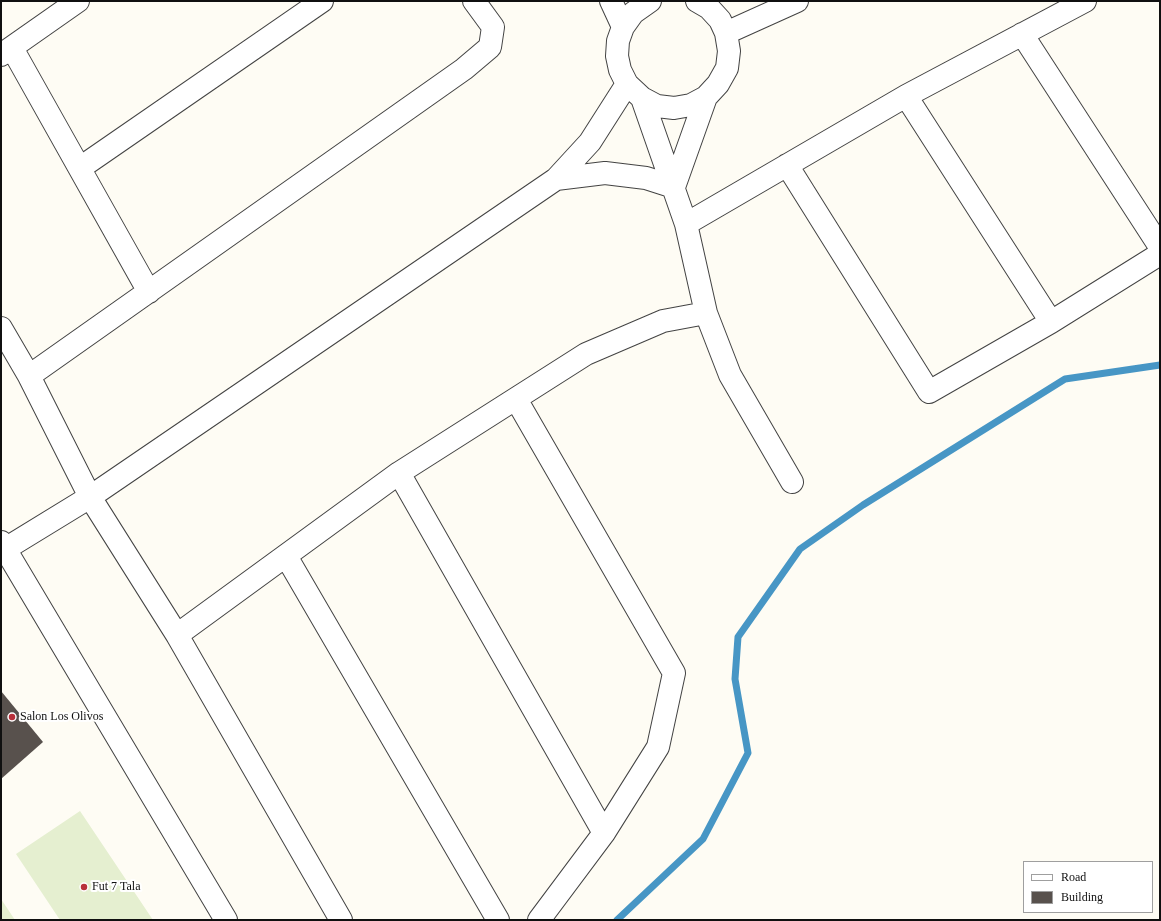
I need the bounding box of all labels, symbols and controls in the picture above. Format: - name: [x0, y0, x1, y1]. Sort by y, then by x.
- place label: Salon Los Olivos: [20, 710, 103, 724]
- marker: Salon Los Olivos: [7, 712, 17, 722]
- legend: [1023, 861, 1153, 913]
- text: Road: [1061, 870, 1086, 884]
- place label: Fut 7 Tala: [92, 880, 140, 894]
- marker: Fut 7 Tala: [79, 882, 89, 892]
- text: Building: [1061, 890, 1103, 904]

